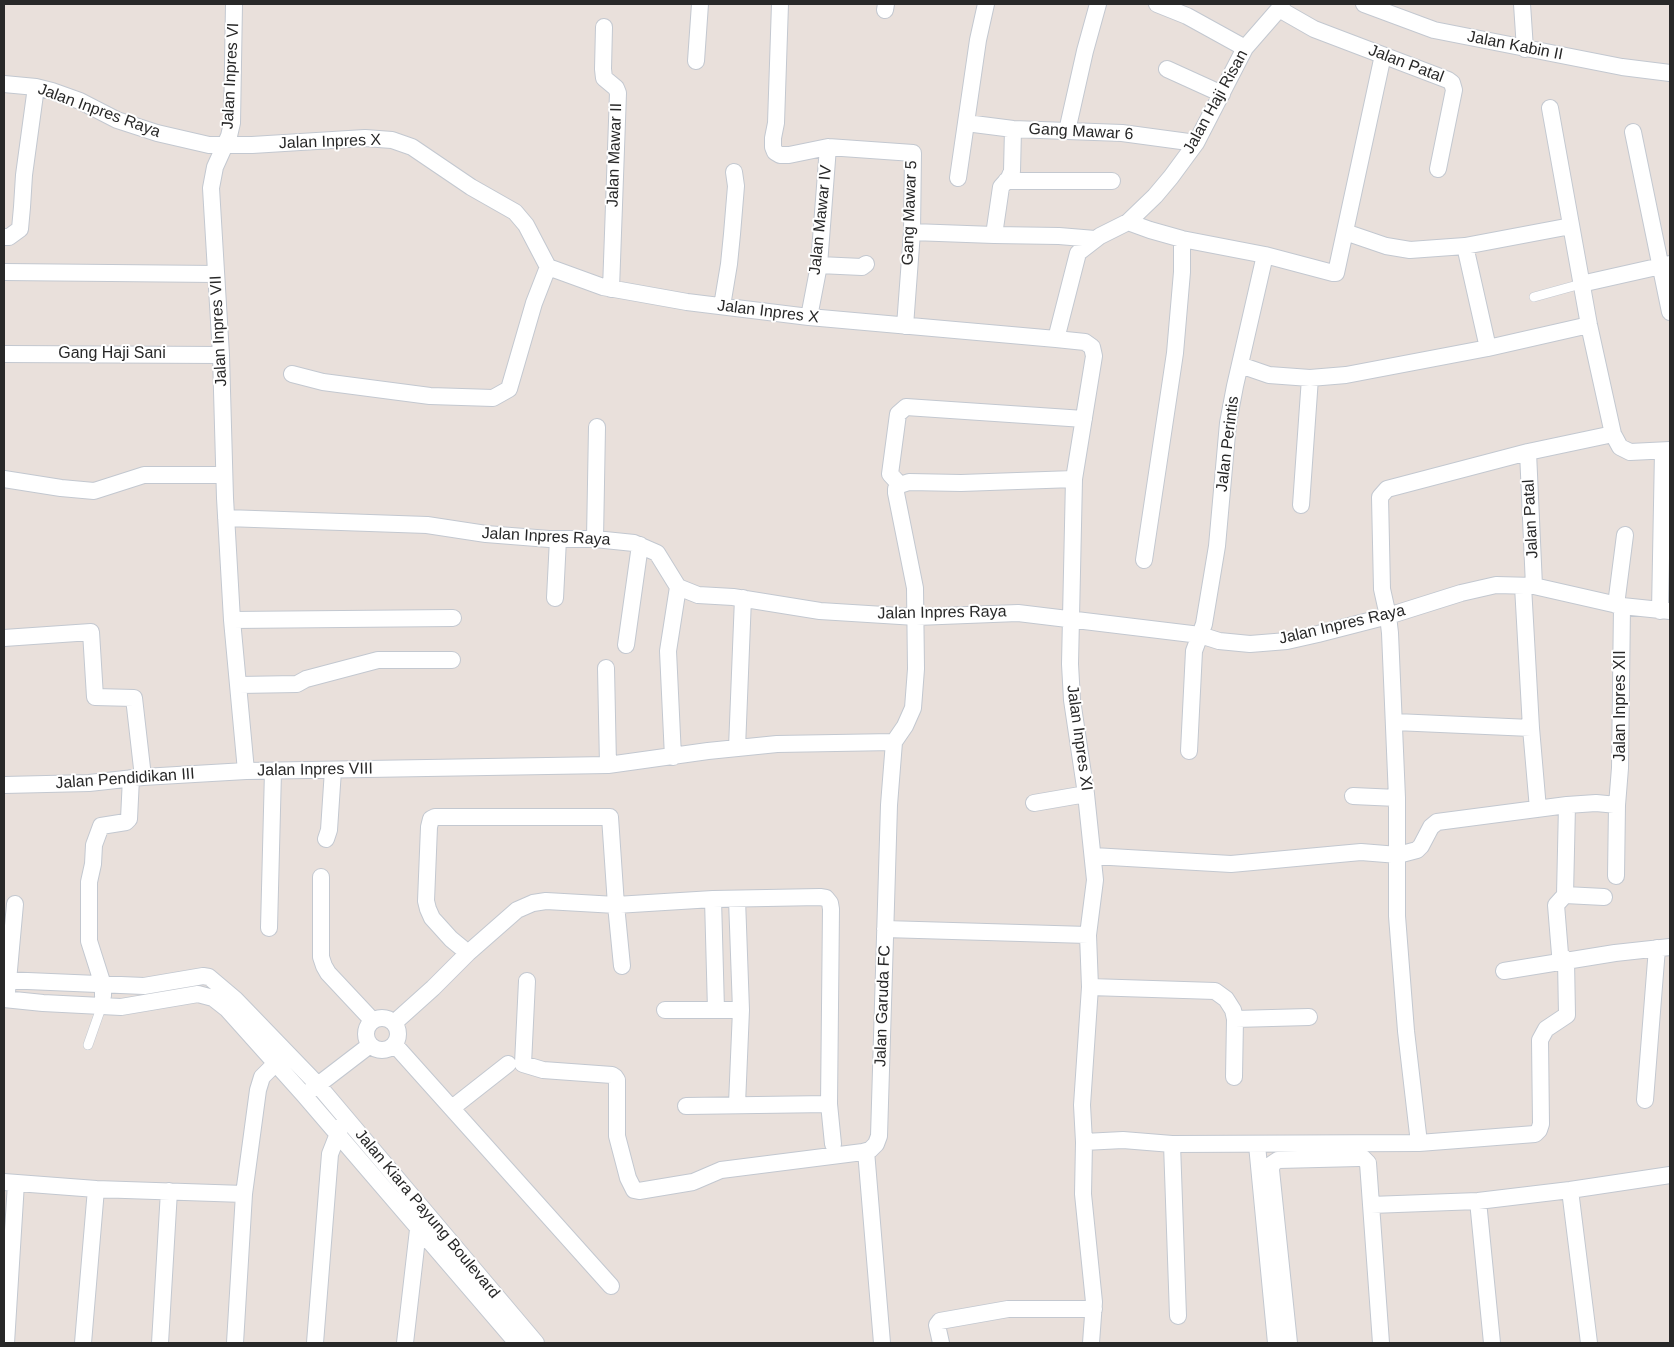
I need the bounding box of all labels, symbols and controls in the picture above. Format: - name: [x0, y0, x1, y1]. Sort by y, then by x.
- street label: Jalan Inpres VI: [219, 22, 243, 130]
- street label: Jalan Kabin II: [1466, 27, 1564, 65]
- street label: Jalan Patal: [1366, 41, 1446, 87]
- street label: Jalan Haji Risan: [1180, 47, 1252, 157]
- street label: Jalan Inpres Raya: [35, 80, 163, 142]
- street label: Jalan Mawar II: [604, 103, 626, 207]
- street label: Gang Mawar 6: [1028, 120, 1134, 144]
- street label: Jalan Inpres X: [279, 131, 381, 153]
- street label: Gang Mawar 5: [899, 160, 921, 266]
- street label: Jalan Mawar IV: [806, 164, 836, 276]
- street label: Jalan Inpres VII: [207, 275, 231, 387]
- street label: Jalan Inpres X: [716, 296, 820, 328]
- street label: Gang Haji Sani: [58, 344, 166, 364]
- street label: Jalan Perintis: [1213, 395, 1243, 493]
- street label: Jalan Patal: [1519, 479, 1543, 559]
- street label: Jalan Inpres Raya: [481, 524, 611, 550]
- street label: Jalan Inpres Raya: [1277, 601, 1407, 649]
- street label: Jalan Inpres Raya: [877, 602, 1007, 624]
- street label: Jalan Inpres XII: [1611, 650, 1631, 762]
- street label: Jalan Inpres XI: [1062, 684, 1096, 792]
- street label: Jalan Inpres VIII: [257, 759, 373, 781]
- street label: Jalan Pendidikan III: [55, 765, 195, 793]
- street label: Jalan Garuda FC: [871, 945, 895, 1067]
- street label: Jalan Kiara Payung Boulevard: [350, 1125, 504, 1303]

